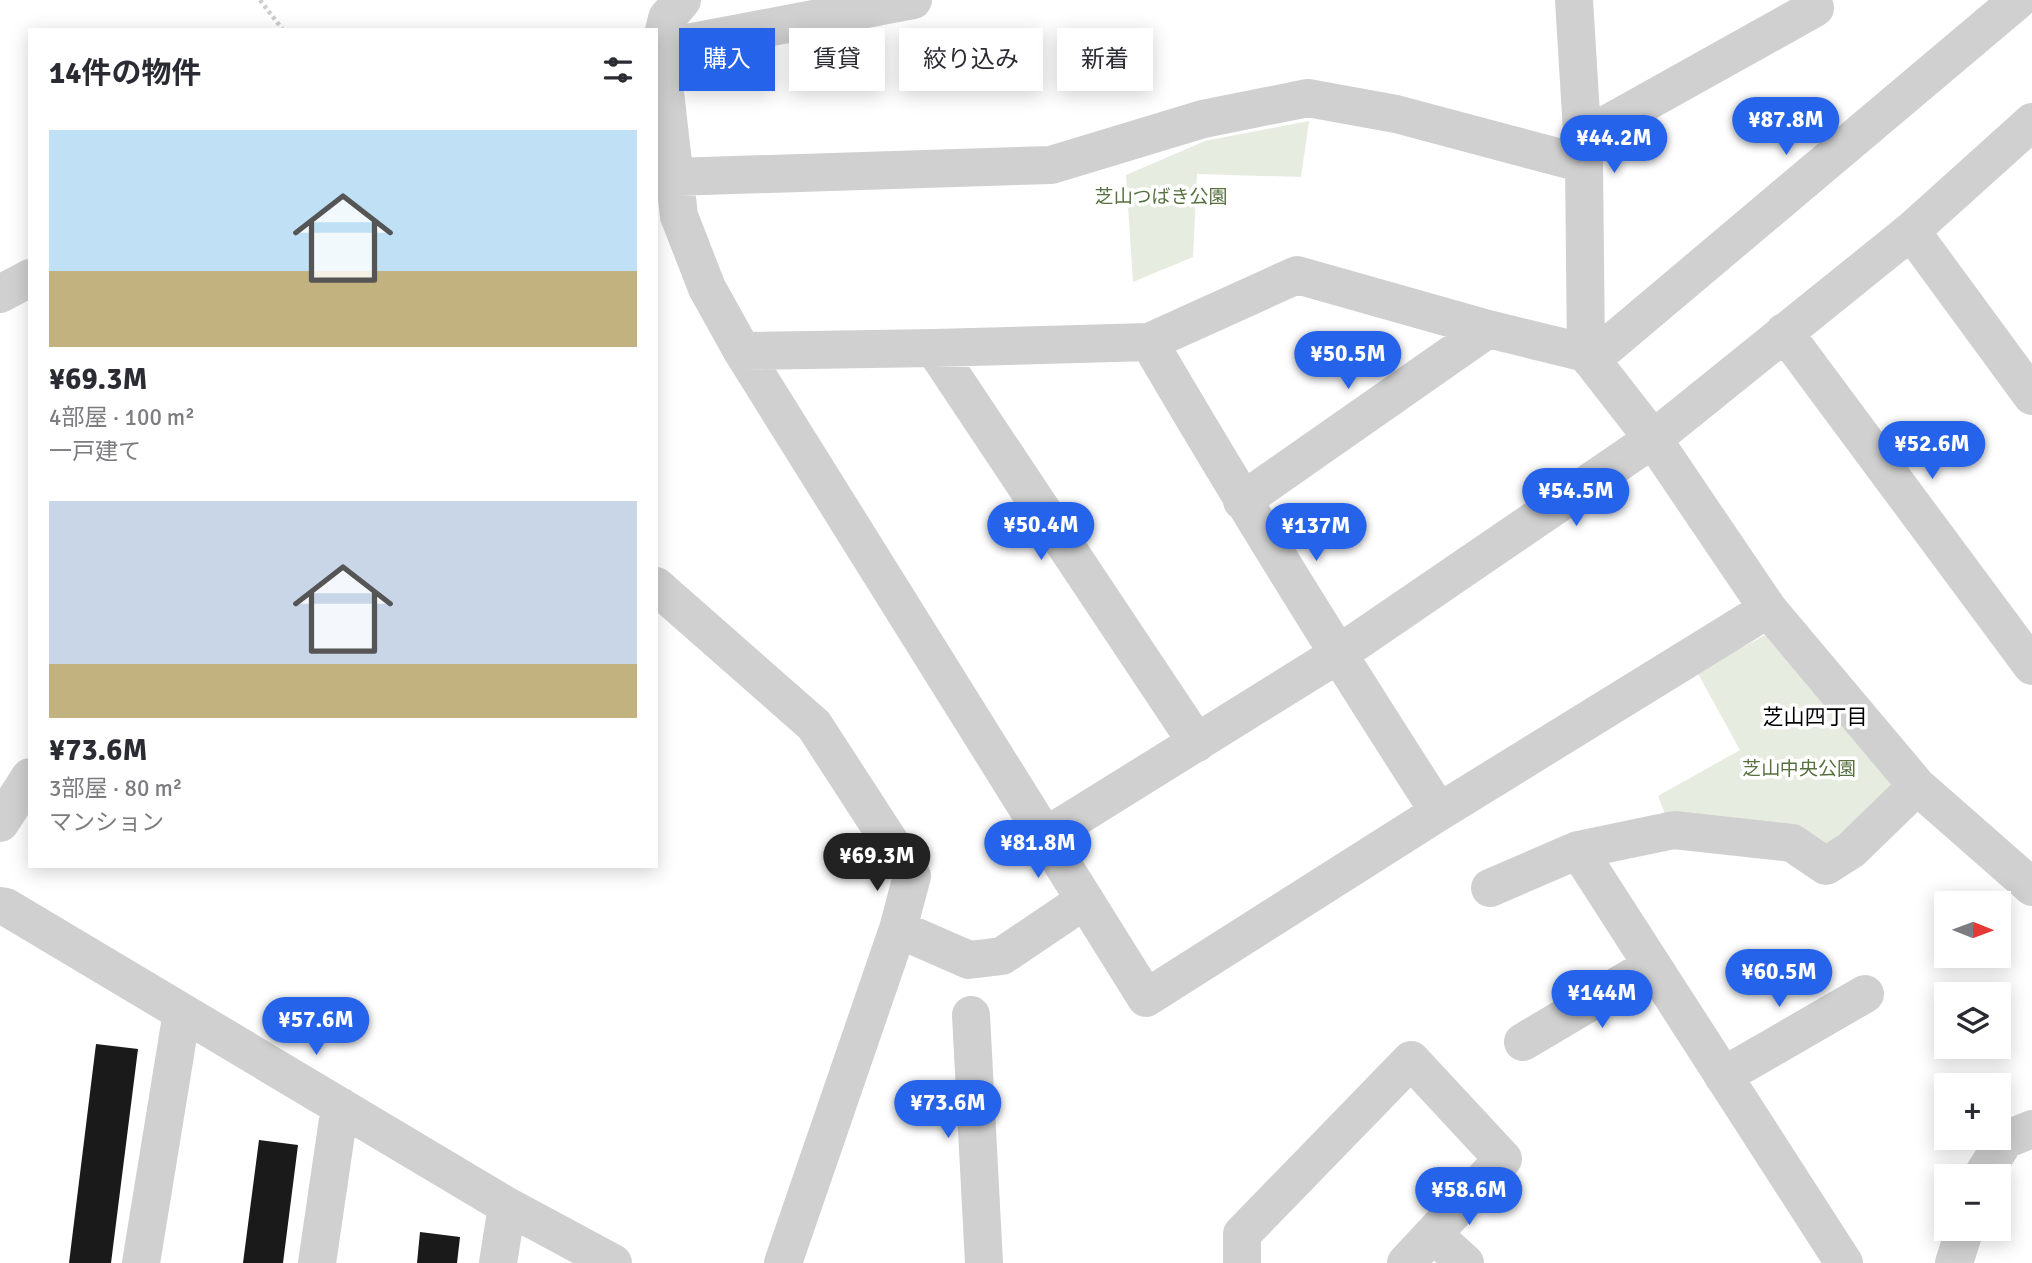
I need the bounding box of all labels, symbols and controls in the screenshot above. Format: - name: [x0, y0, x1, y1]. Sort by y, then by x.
- chip: 購入: [679, 28, 775, 91]
- chip: 賃貸: [789, 28, 885, 91]
- chip: 絞り込み: [899, 28, 1043, 91]
- chip: 新着: [1057, 28, 1153, 91]
- icon: filters: [599, 51, 637, 89]
- text: 14件の物件: [49, 55, 201, 92]
- pin: ¥87.8M: [1729, 97, 1843, 157]
- text: ¥87.8M: [1748, 105, 1824, 134]
- pin: ¥44.2M: [1557, 116, 1671, 175]
- text: ¥44.2M: [1576, 123, 1652, 152]
- icon: home: [280, 175, 406, 301]
- park label: 芝山つばき公園: [1094, 185, 1228, 209]
- pin: ¥50.5M: [1291, 332, 1405, 391]
- text: ¥50.5M: [1310, 339, 1386, 368]
- text: ¥69.3M: [49, 361, 147, 398]
- text: 4部屋 · 100 m²: [49, 403, 195, 432]
- pin: ¥52.6M: [1875, 421, 1989, 481]
- text: ¥52.6M: [1894, 429, 1970, 458]
- text: 一戸建て: [49, 437, 141, 466]
- pin: ¥54.5M: [1519, 468, 1633, 528]
- text: ¥54.5M: [1538, 476, 1614, 505]
- pin: ¥50.4M: [984, 503, 1098, 562]
- pin: ¥137M: [1267, 504, 1365, 563]
- text: ¥50.4M: [1003, 510, 1079, 539]
- text: ¥137M: [1282, 511, 1350, 540]
- icon: home: [280, 546, 406, 672]
- district label: 芝山四丁目: [1763, 704, 1868, 730]
- text: ¥73.6M: [49, 732, 147, 769]
- park label: 芝山中央公園: [1742, 757, 1856, 781]
- text: 3部屋 · 80 m²: [49, 774, 182, 803]
- text: マンション: [49, 808, 164, 837]
- pin: ¥81.8M: [981, 820, 1095, 880]
- text: ¥81.8M: [1000, 828, 1076, 857]
- pin: ¥69.3M: [820, 834, 934, 893]
- text: ¥69.3M: [839, 841, 915, 870]
- north arrow: [1934, 891, 2011, 968]
- map controls: [1934, 891, 2011, 1241]
- pin: ¥60.5M: [1722, 950, 1836, 1009]
- text: ¥60.5M: [1741, 957, 1817, 986]
- pin: ¥144M: [1553, 970, 1651, 1030]
- text: ¥144M: [1568, 978, 1636, 1007]
- button: layers: [1934, 982, 2011, 1059]
- pin: ¥57.6M: [259, 998, 373, 1057]
- text: ¥57.6M: [278, 1005, 354, 1034]
- button: +: [1934, 1073, 2011, 1150]
- pin: ¥73.6M: [891, 1080, 1005, 1140]
- text: ¥73.6M: [910, 1088, 986, 1117]
- button: −: [1934, 1164, 2011, 1241]
- pin: ¥58.6M: [1412, 1168, 1526, 1227]
- text: ¥58.6M: [1431, 1175, 1507, 1204]

